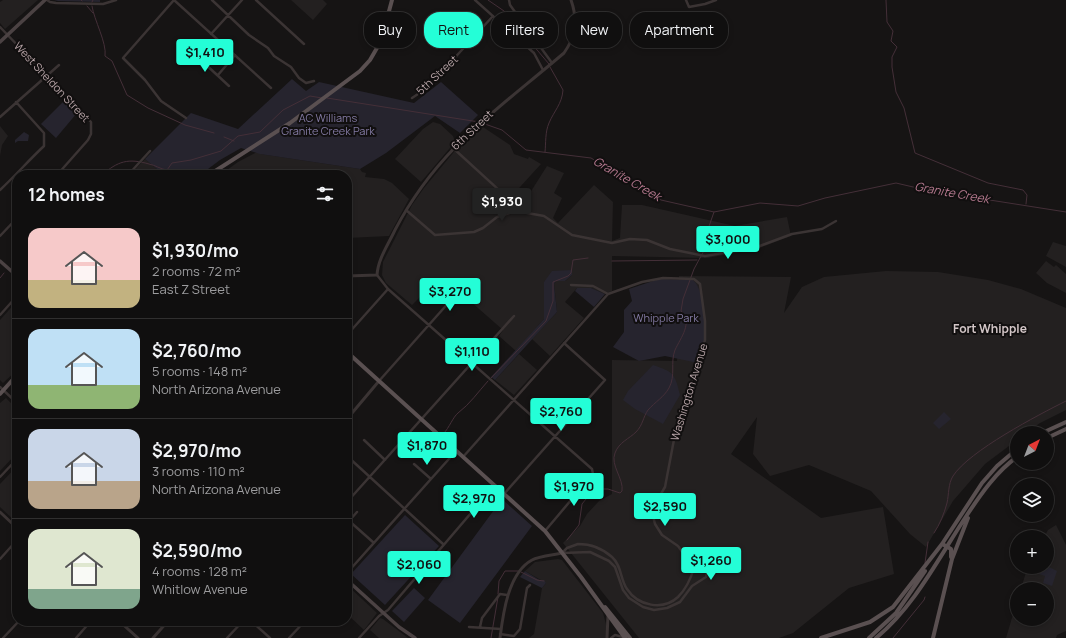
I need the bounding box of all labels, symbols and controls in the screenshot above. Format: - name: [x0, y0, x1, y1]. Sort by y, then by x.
- chip: Buy: [364, 12, 416, 48]
- chip: Rent: [424, 12, 483, 48]
- chip: Filters: [491, 12, 558, 48]
- chip: New: [566, 12, 622, 48]
- chip: Apartment: [630, 12, 728, 48]
- street label: West Sheldon Street: [11, 38, 94, 125]
- pin: $1,410: [172, 39, 238, 73]
- text: $1,410: [185, 43, 225, 61]
- street label: 5th Street: [413, 51, 461, 98]
- street label: 6th Street: [447, 106, 496, 153]
- park label: AC Williams Granite Creek Park: [281, 110, 375, 138]
- water label: Granite Creek: [590, 152, 666, 206]
- water label: Granite Creek: [913, 178, 993, 208]
- text: 12 homes: [28, 183, 105, 206]
- icon: filters: [314, 183, 336, 205]
- pin: $1,930: [469, 188, 535, 222]
- text: $1,930: [481, 192, 523, 210]
- pin: $3,000: [695, 226, 761, 260]
- text: $3,000: [705, 230, 751, 248]
- text: $1,930/mo: [152, 239, 239, 262]
- icon: home: [60, 244, 108, 292]
- text: 2 rooms · 72 m²: [152, 262, 241, 280]
- pin: $3,270: [417, 278, 483, 312]
- text: East Z Street: [152, 280, 230, 298]
- text: $3,270: [429, 282, 471, 300]
- park label: Whipple Park: [633, 310, 699, 325]
- district label: Fort Whipple: [953, 320, 1027, 337]
- pin: $1,110: [439, 338, 505, 372]
- text: $2,760/mo: [152, 339, 241, 362]
- street label: Washington Avenue: [667, 341, 711, 442]
- text: $1,110: [454, 342, 490, 360]
- icon: home: [60, 345, 108, 393]
- text: 5 rooms · 148 m²: [152, 362, 247, 380]
- text: North Arizona Avenue: [152, 380, 281, 398]
- pin: $2,760: [528, 398, 594, 432]
- text: $2,760: [539, 402, 583, 420]
- north arrow: [1010, 426, 1054, 470]
- map controls: [1010, 426, 1054, 626]
- pin: $1,870: [394, 432, 460, 466]
- text: $1,870: [407, 436, 447, 454]
- text: $2,970/mo: [152, 439, 241, 462]
- icon: home: [60, 445, 108, 493]
- text: 3 rooms · 110 m²: [152, 462, 245, 480]
- pin: $1,970: [541, 473, 607, 507]
- text: $1,970: [554, 477, 594, 495]
- button: layers: [1010, 478, 1054, 522]
- text: North Arizona Avenue: [152, 480, 281, 498]
- pin: $2,970: [441, 485, 507, 519]
- text: $2,970: [452, 489, 496, 507]
- pin: $2,590: [632, 493, 698, 527]
- text: $2,590: [643, 497, 687, 515]
- button: +: [1010, 530, 1054, 574]
- text: $2,590/mo: [152, 539, 242, 562]
- icon: home: [60, 545, 108, 593]
- pin: $1,260: [678, 547, 744, 581]
- pin: $2,060: [386, 551, 452, 585]
- text: $1,260: [690, 551, 732, 569]
- text: $2,060: [396, 555, 442, 573]
- text: 4 rooms · 128 m²: [152, 562, 247, 580]
- text: Whitlow Avenue: [152, 580, 248, 598]
- button: −: [1010, 582, 1054, 626]

